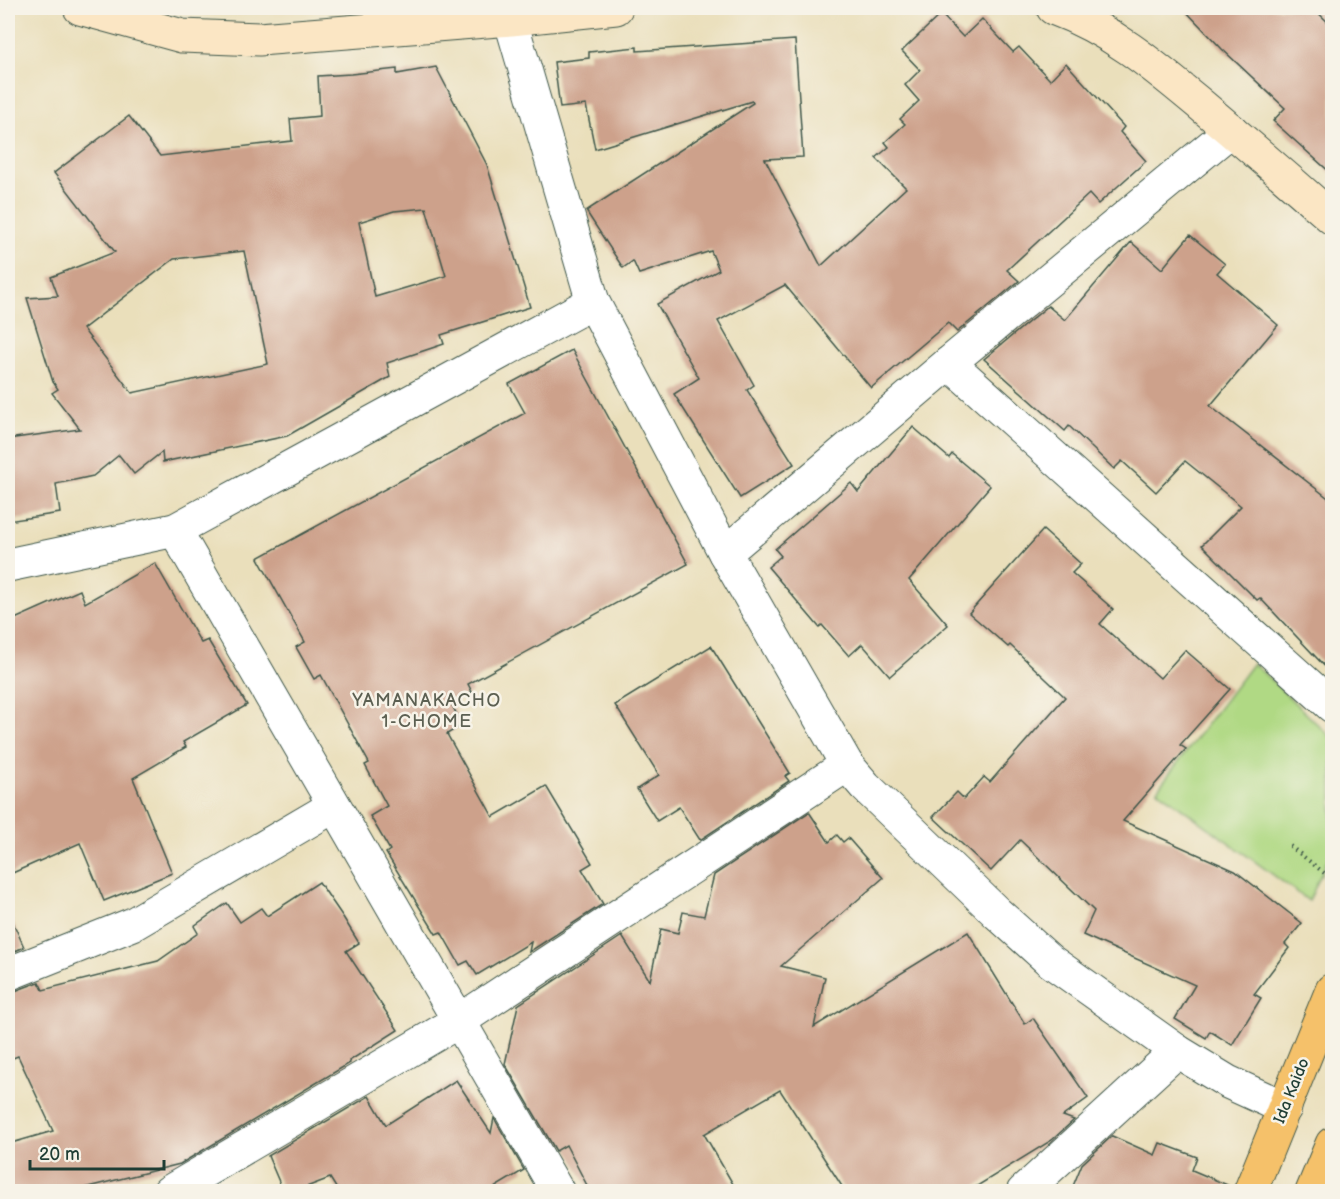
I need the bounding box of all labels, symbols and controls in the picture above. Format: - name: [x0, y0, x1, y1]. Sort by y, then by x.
- district label: YAMANAKACHO 1-CHOME: [351, 690, 502, 732]
- street label: Ida Kaido: [1270, 1056, 1314, 1126]
- scale bar: [30, 1133, 164, 1171]
- text: 20 m: [39, 1144, 80, 1165]

